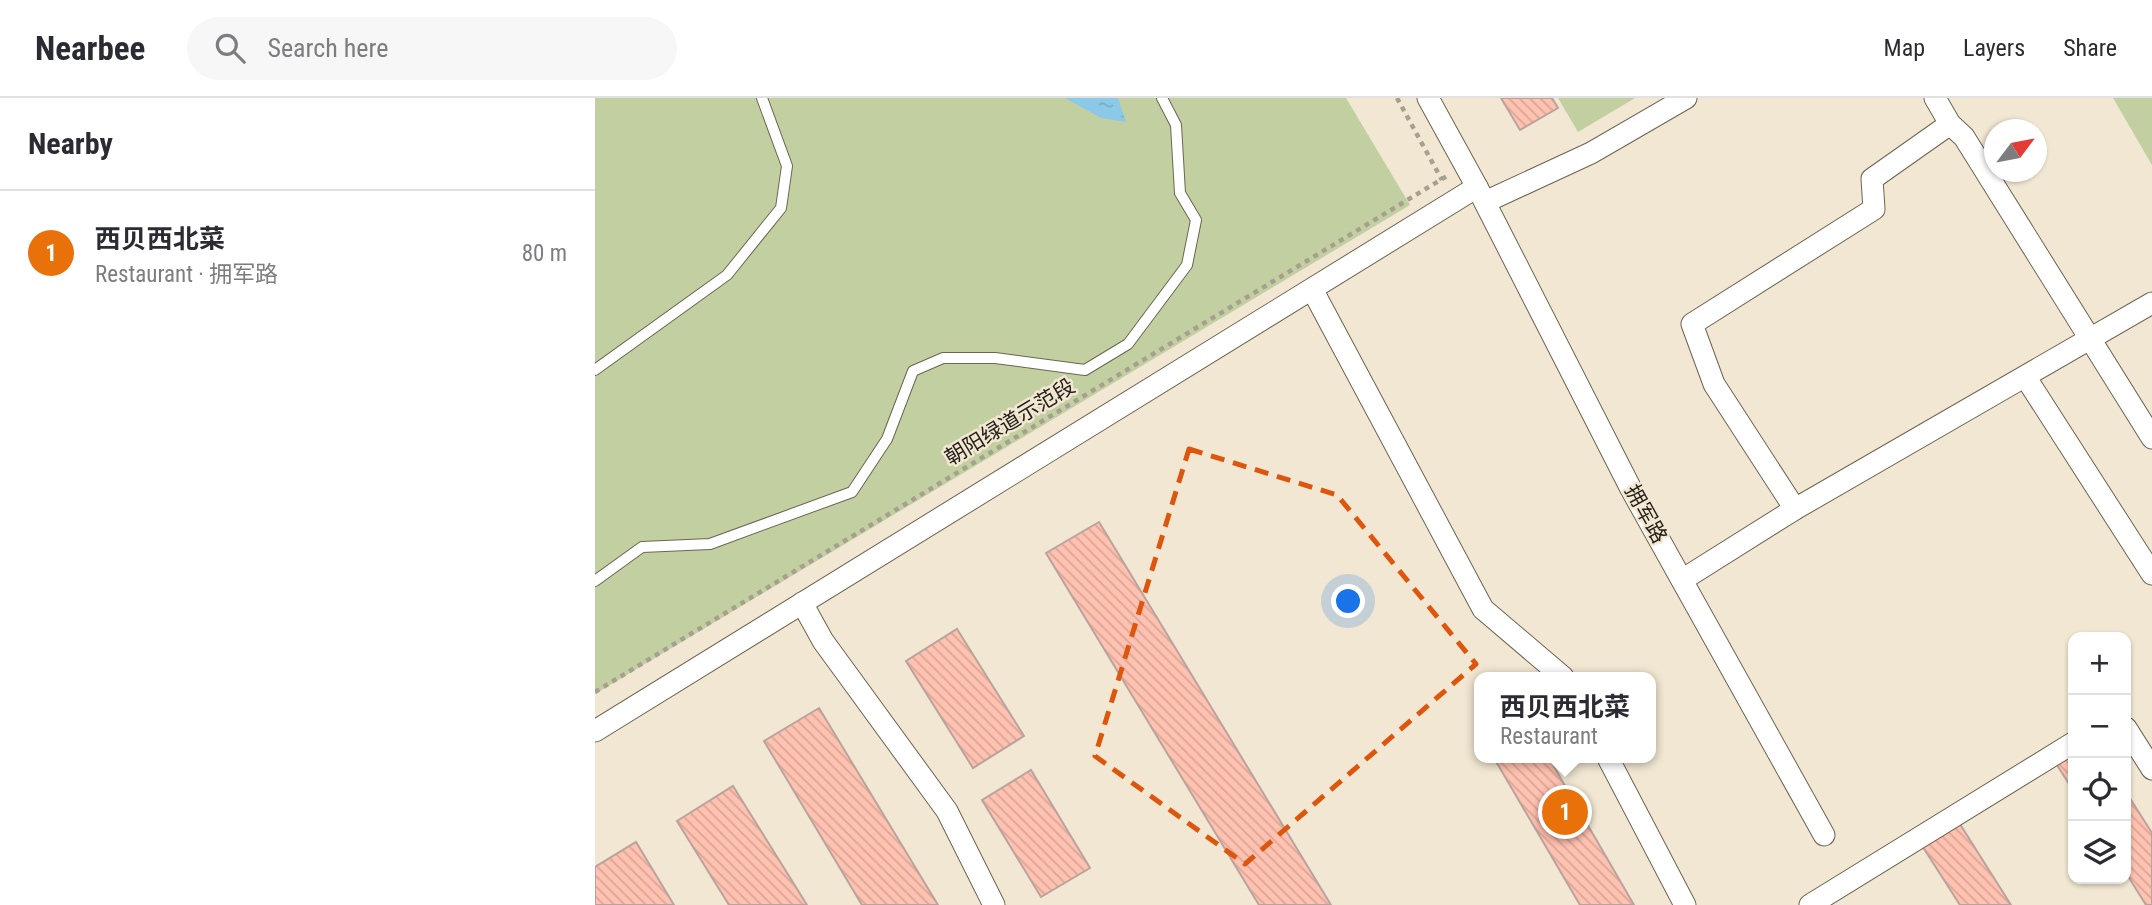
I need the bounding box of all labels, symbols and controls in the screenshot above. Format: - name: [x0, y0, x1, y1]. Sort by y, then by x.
- search box: [187, 17, 677, 80]
- text: Nearbee: [35, 29, 145, 68]
- icon: search: [211, 29, 249, 67]
- text: Search here: [267, 33, 388, 63]
- text: Map: [1884, 34, 1925, 62]
- text: Layers: [1963, 34, 2025, 62]
- text: Share: [2063, 34, 2117, 62]
- north arrow: [1984, 119, 2047, 182]
- text: Nearby: [28, 126, 113, 161]
- text: 西贝西北菜: [95, 224, 225, 254]
- text: 1: [45, 240, 57, 267]
- text: 80 m: [522, 240, 567, 267]
- text: Restaurant · 拥军路: [95, 261, 278, 288]
- street label: 朝阳绿道示范段: [941, 374, 1079, 470]
- street label: 拥军路: [1620, 481, 1672, 547]
- your location: [1331, 584, 1365, 618]
- map controls: [2068, 632, 2131, 884]
- button: +: [2068, 632, 2131, 695]
- popup: [1474, 672, 1656, 763]
- text: 西贝西北菜: [1500, 692, 1630, 722]
- button: −: [2068, 695, 2131, 758]
- text: Restaurant: [1500, 723, 1598, 750]
- button: locate: [2068, 758, 2131, 821]
- pin: 1: [1542, 786, 1588, 838]
- button: layers: [2068, 821, 2131, 884]

